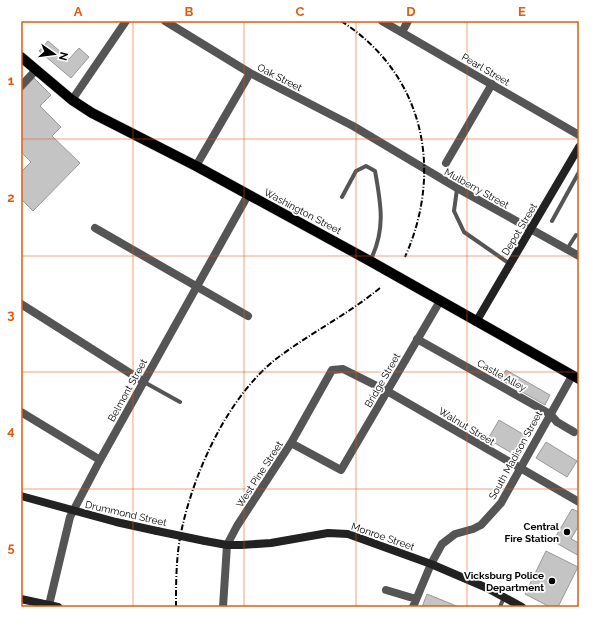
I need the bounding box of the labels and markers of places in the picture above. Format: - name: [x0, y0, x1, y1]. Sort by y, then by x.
- place label: Central Fire Station: [504, 521, 560, 544]
- marker: Central Fire Station: [562, 527, 572, 537]
- place label: Vicksburg Police Department: [464, 570, 544, 593]
- marker: Vicksburg Police Department: [547, 576, 557, 586]

